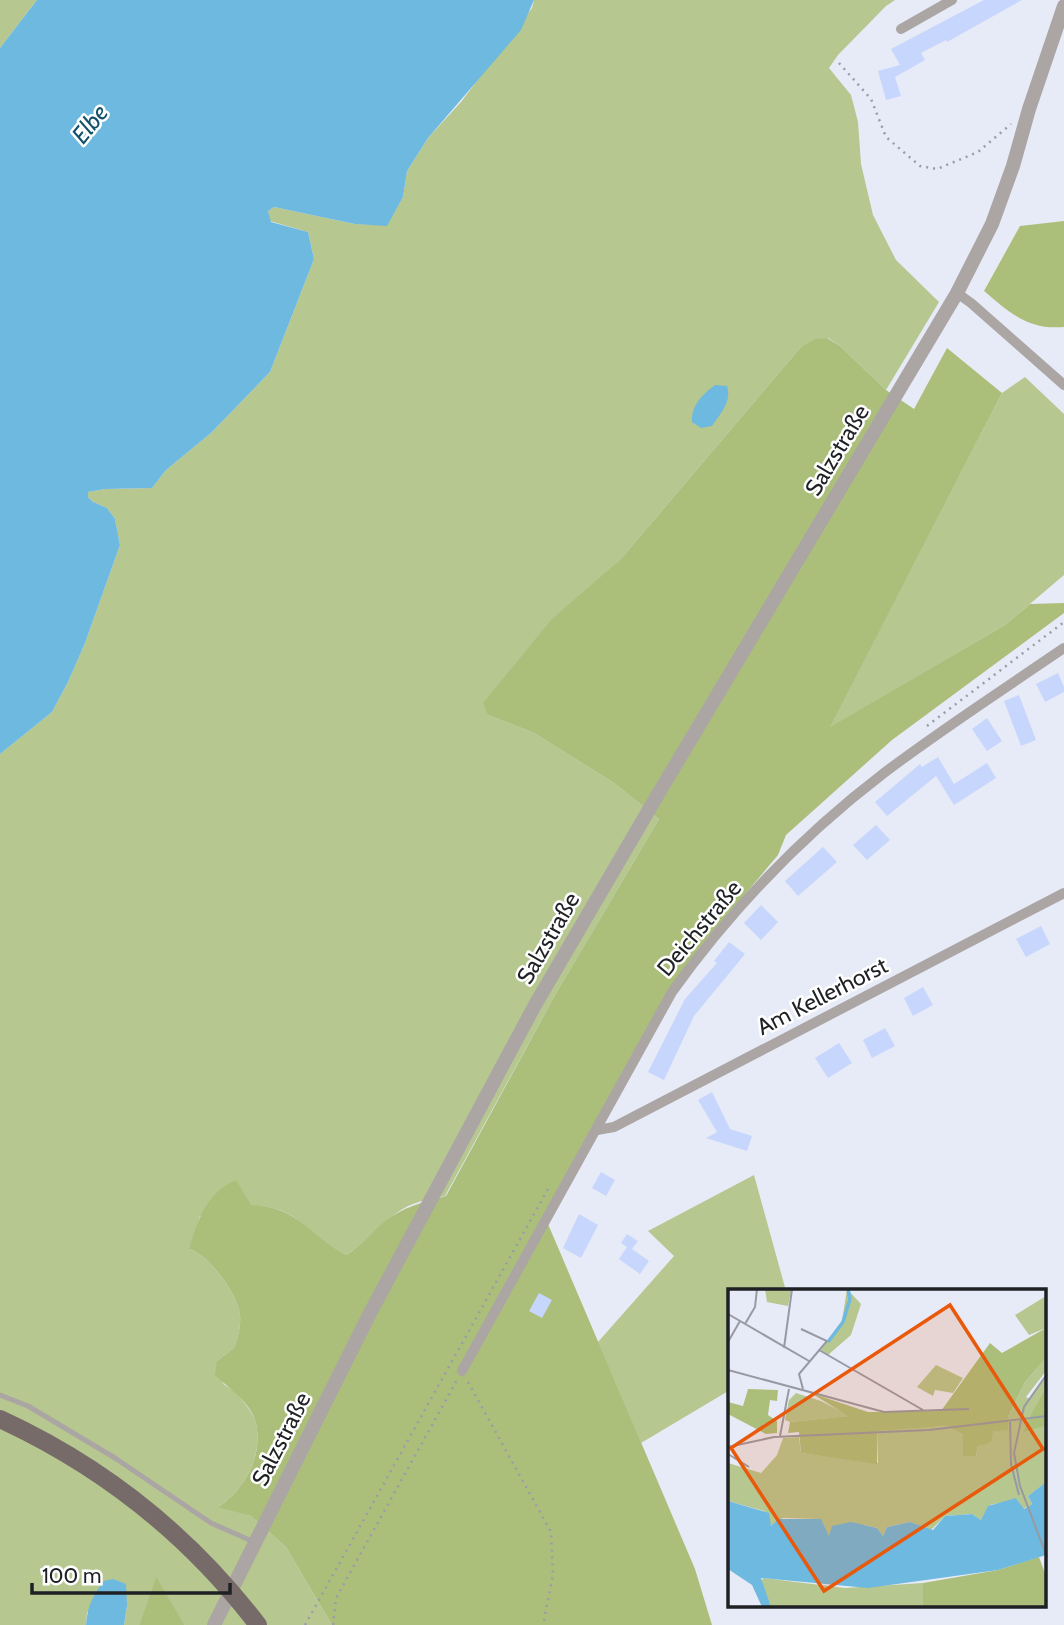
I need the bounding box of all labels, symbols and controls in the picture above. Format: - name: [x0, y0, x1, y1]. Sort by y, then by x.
- water label: Elbe: [65, 98, 114, 149]
- street label: Salzstraße: [799, 399, 875, 501]
- street label: Deichstraße: [651, 874, 747, 982]
- street label: Salzstraße: [511, 887, 586, 989]
- street label: Am Kellerhorst: [752, 951, 892, 1041]
- inset map: [728, 1289, 1046, 1608]
- street label: Salzstraße: [246, 1387, 317, 1490]
- scale bar: [32, 1552, 229, 1596]
- text: 100 m: [42, 1563, 101, 1588]

